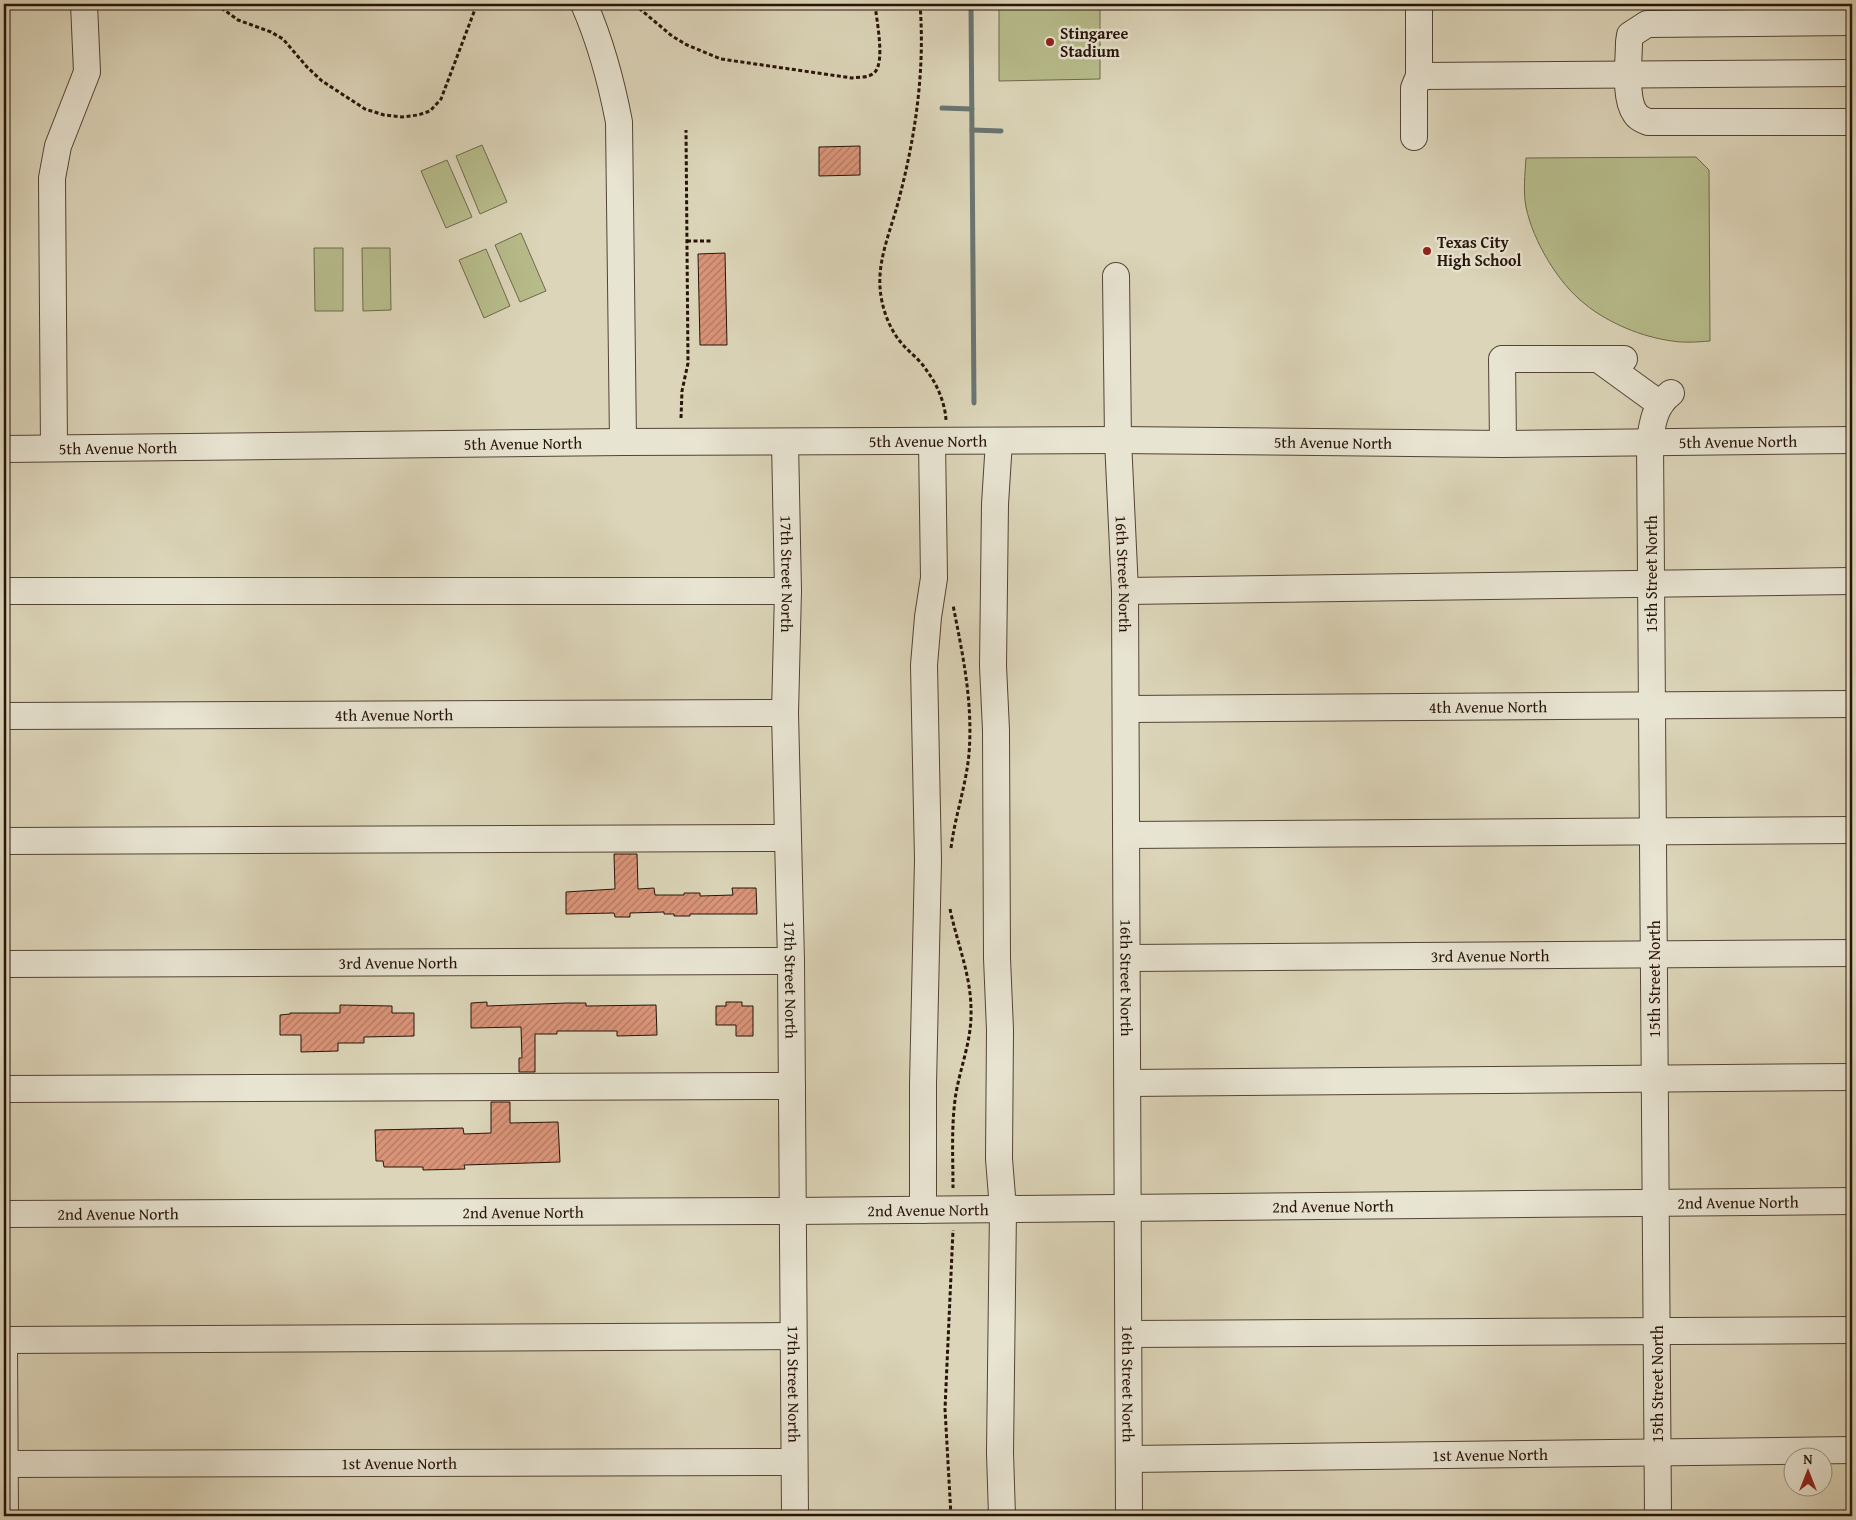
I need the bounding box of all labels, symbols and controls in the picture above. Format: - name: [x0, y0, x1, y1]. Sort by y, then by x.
- place label: Stingaree Stadium: [1060, 21, 1128, 63]
- marker: Stingaree Stadium: [1044, 36, 1056, 48]
- place label: Texas City High School: [1437, 230, 1521, 272]
- marker: Texas City High School: [1421, 245, 1433, 257]
- street label: 5th Avenue North: [869, 429, 987, 453]
- street label: 5th Avenue North: [1679, 429, 1797, 454]
- street label: 5th Avenue North: [464, 430, 582, 456]
- street label: 5th Avenue North: [1274, 430, 1392, 455]
- street label: 5th Avenue North: [59, 435, 177, 460]
- street label: 17th Street North: [774, 515, 800, 633]
- street label: 16th Street North: [1109, 515, 1137, 633]
- street label: 15th Street North: [1639, 515, 1663, 633]
- street label: 4th Avenue North: [1429, 694, 1547, 719]
- street label: 4th Avenue North: [335, 702, 453, 727]
- street label: 16th Street North: [1114, 919, 1139, 1037]
- street label: 15th Street North: [1642, 920, 1666, 1038]
- street label: 17th Street North: [778, 921, 804, 1039]
- street label: 3rd Avenue North: [1431, 943, 1549, 968]
- street label: 3rd Avenue North: [339, 950, 457, 975]
- street label: 2nd Avenue North: [1677, 1190, 1799, 1215]
- street label: 2nd Avenue North: [1272, 1193, 1394, 1218]
- street label: 2nd Avenue North: [867, 1197, 989, 1222]
- street label: 2nd Avenue North: [462, 1200, 584, 1224]
- street label: 2nd Avenue North: [57, 1201, 179, 1226]
- street label: 17th Street North: [782, 1325, 806, 1443]
- street label: 16th Street North: [1116, 1325, 1141, 1443]
- street label: 15th Street North: [1645, 1325, 1669, 1443]
- street label: 1st Avenue North: [1432, 1442, 1548, 1467]
- north arrow: [1784, 1448, 1834, 1498]
- text: N: [1803, 1449, 1813, 1469]
- street label: 1st Avenue North: [341, 1451, 457, 1475]

